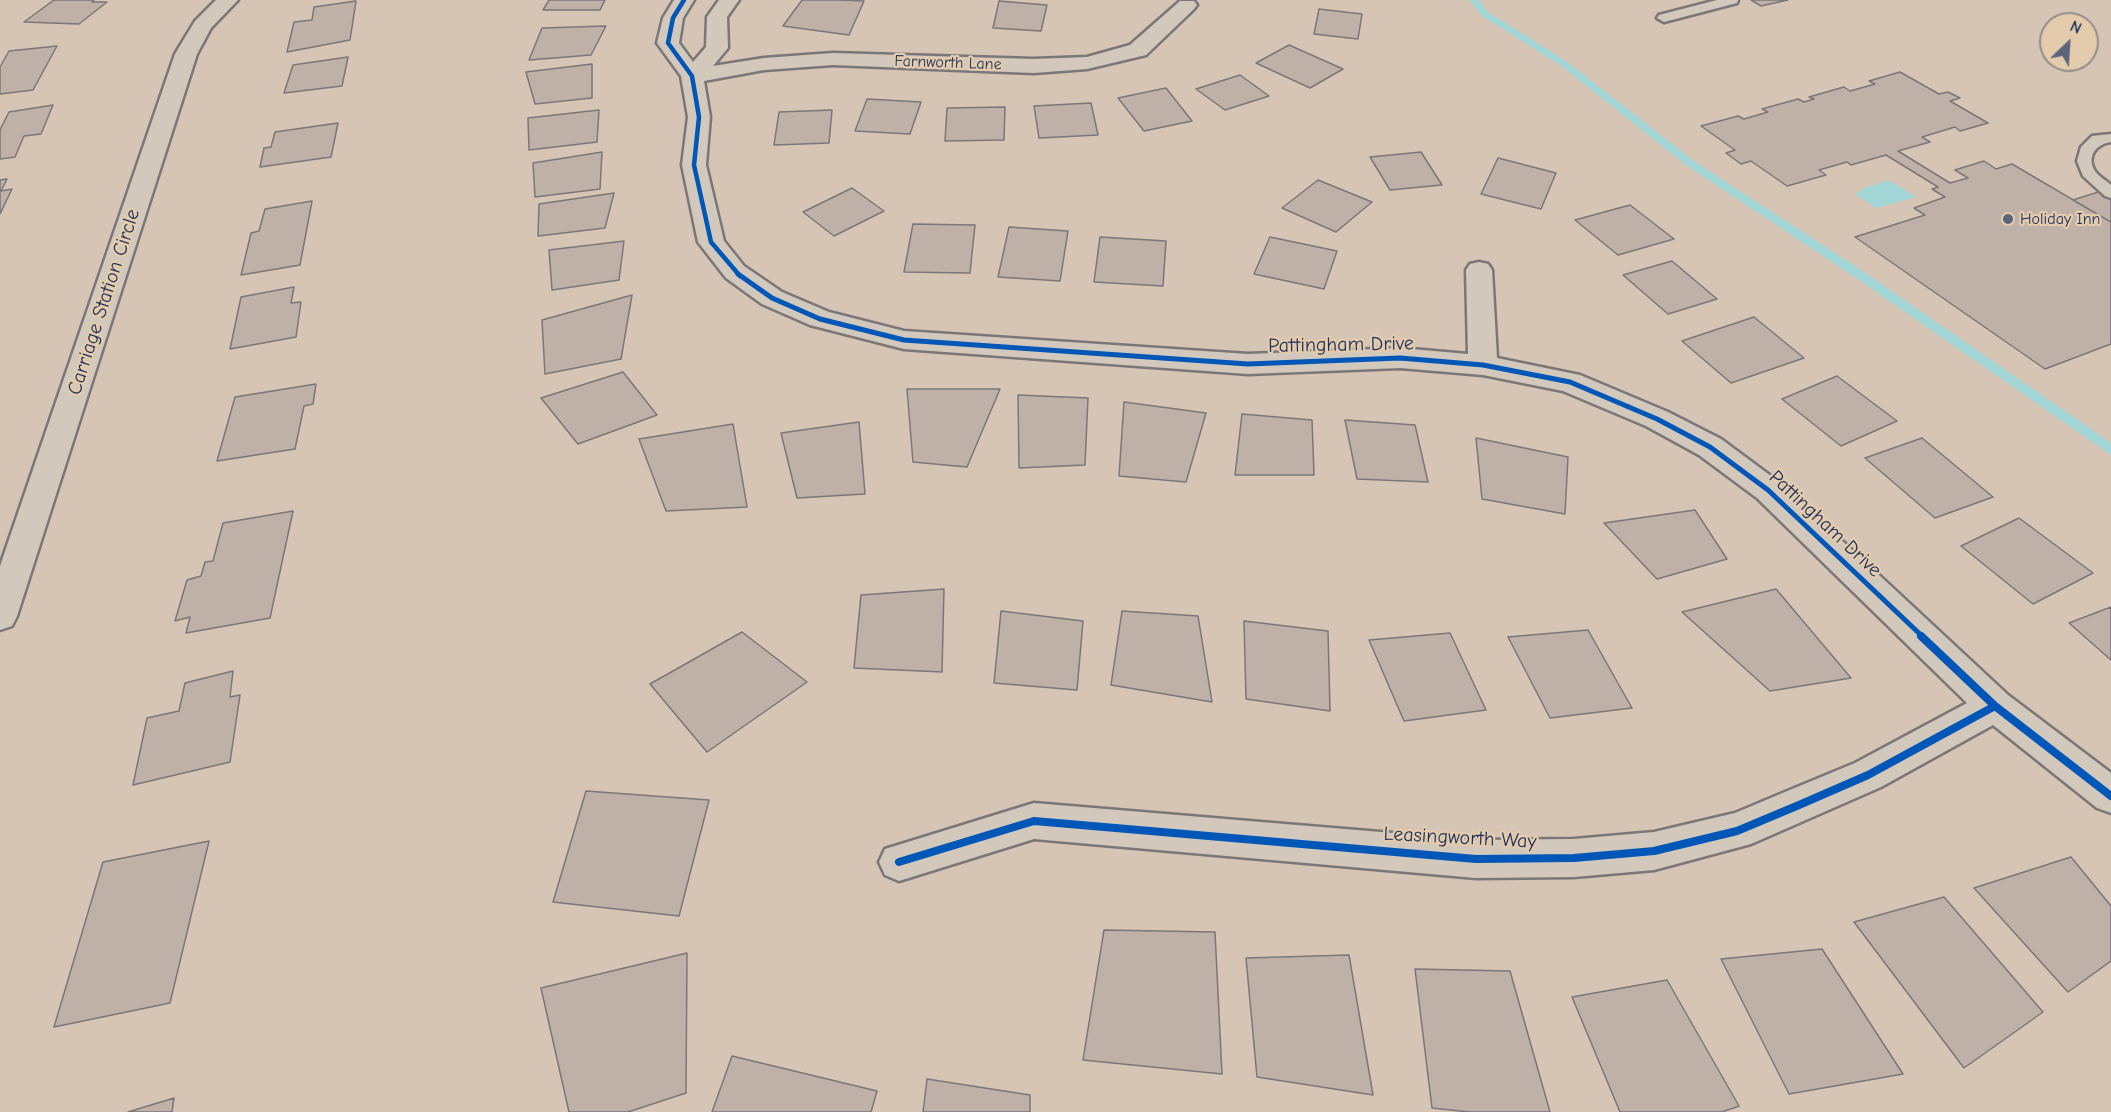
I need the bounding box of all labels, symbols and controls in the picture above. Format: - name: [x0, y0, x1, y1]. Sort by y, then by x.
- north arrow: [2039, 12, 2099, 72]
- text: N: [2067, 17, 2084, 38]
- street label: Farnworth Lane: [894, 52, 1002, 74]
- street label: Carriage Station Circle: [63, 206, 145, 398]
- place label: Holiday Inn: [2020, 209, 2100, 229]
- marker: Holiday Inn: [2001, 212, 2015, 226]
- street label: Pattingham Drive: [1268, 332, 1414, 358]
- street label: Pattingham Drive: [1764, 466, 1886, 582]
- street label: Leasingworth Way: [1383, 822, 1537, 854]

